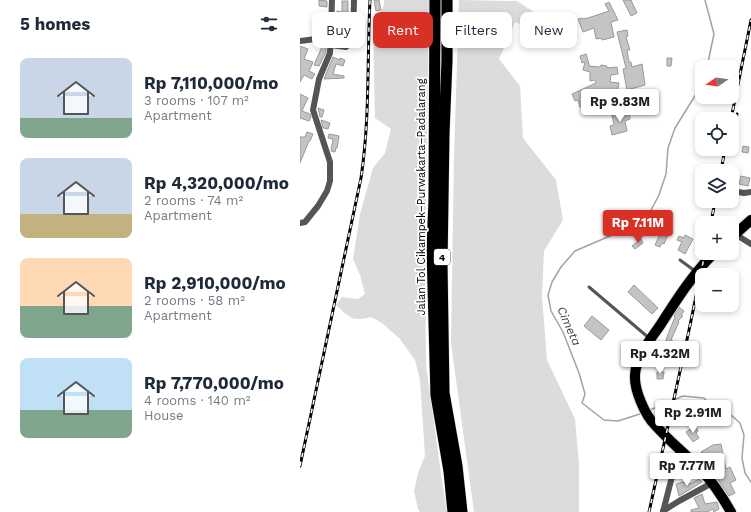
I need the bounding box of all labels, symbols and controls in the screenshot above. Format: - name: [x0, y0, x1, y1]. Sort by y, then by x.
- chip: Buy: [312, 12, 365, 48]
- chip: Rent: [373, 12, 433, 48]
- chip: Filters: [441, 12, 512, 48]
- chip: New: [520, 12, 577, 48]
- icon: filters: [258, 13, 280, 35]
- text: 5 homes: [20, 14, 90, 34]
- north arrow: [695, 60, 739, 104]
- map controls: [695, 60, 739, 312]
- text: Rp 7,110,000/mo: [144, 73, 278, 93]
- icon: home: [52, 74, 100, 122]
- street label: Jalan Tol Cikampek–Purwakarta–Padalarang: [415, 78, 428, 316]
- pin: Rp 9.83M: [579, 89, 661, 123]
- text: 3 rooms · 107 m²: [144, 93, 249, 108]
- text: Rp 9.83M: [590, 94, 650, 109]
- text: Apartment: [144, 108, 212, 123]
- button: locate: [695, 112, 739, 156]
- button: layers: [695, 164, 739, 208]
- text: Rp 4,320,000/mo: [144, 173, 289, 193]
- icon: home: [52, 174, 100, 222]
- text: 2 rooms · 74 m²: [144, 193, 243, 208]
- text: Apartment: [144, 208, 212, 223]
- pin: Rp 7.11M: [597, 210, 679, 244]
- text: Rp 7.11M: [612, 215, 664, 230]
- button: +: [695, 216, 739, 260]
- road number: 4: [434, 249, 450, 265]
- button: −: [695, 268, 739, 312]
- text: Rp 2,910,000/mo: [144, 273, 286, 293]
- icon: home: [52, 274, 100, 322]
- text: 2 rooms · 58 m²: [144, 293, 245, 308]
- water label: Cimeta: [554, 304, 584, 348]
- text: Apartment: [144, 308, 212, 323]
- pin: Rp 4.32M: [619, 341, 701, 375]
- text: Rp 4.32M: [630, 346, 690, 361]
- text: Rp 7,770,000/mo: [144, 373, 284, 393]
- icon: home: [52, 374, 100, 422]
- text: 4 rooms · 140 m²: [144, 393, 251, 408]
- pin: Rp 2.91M: [652, 400, 734, 434]
- text: Rp 2.91M: [664, 405, 722, 420]
- text: House: [144, 408, 184, 423]
- pin: Rp 7.77M: [646, 453, 728, 487]
- text: Rp 7.77M: [659, 458, 715, 473]

